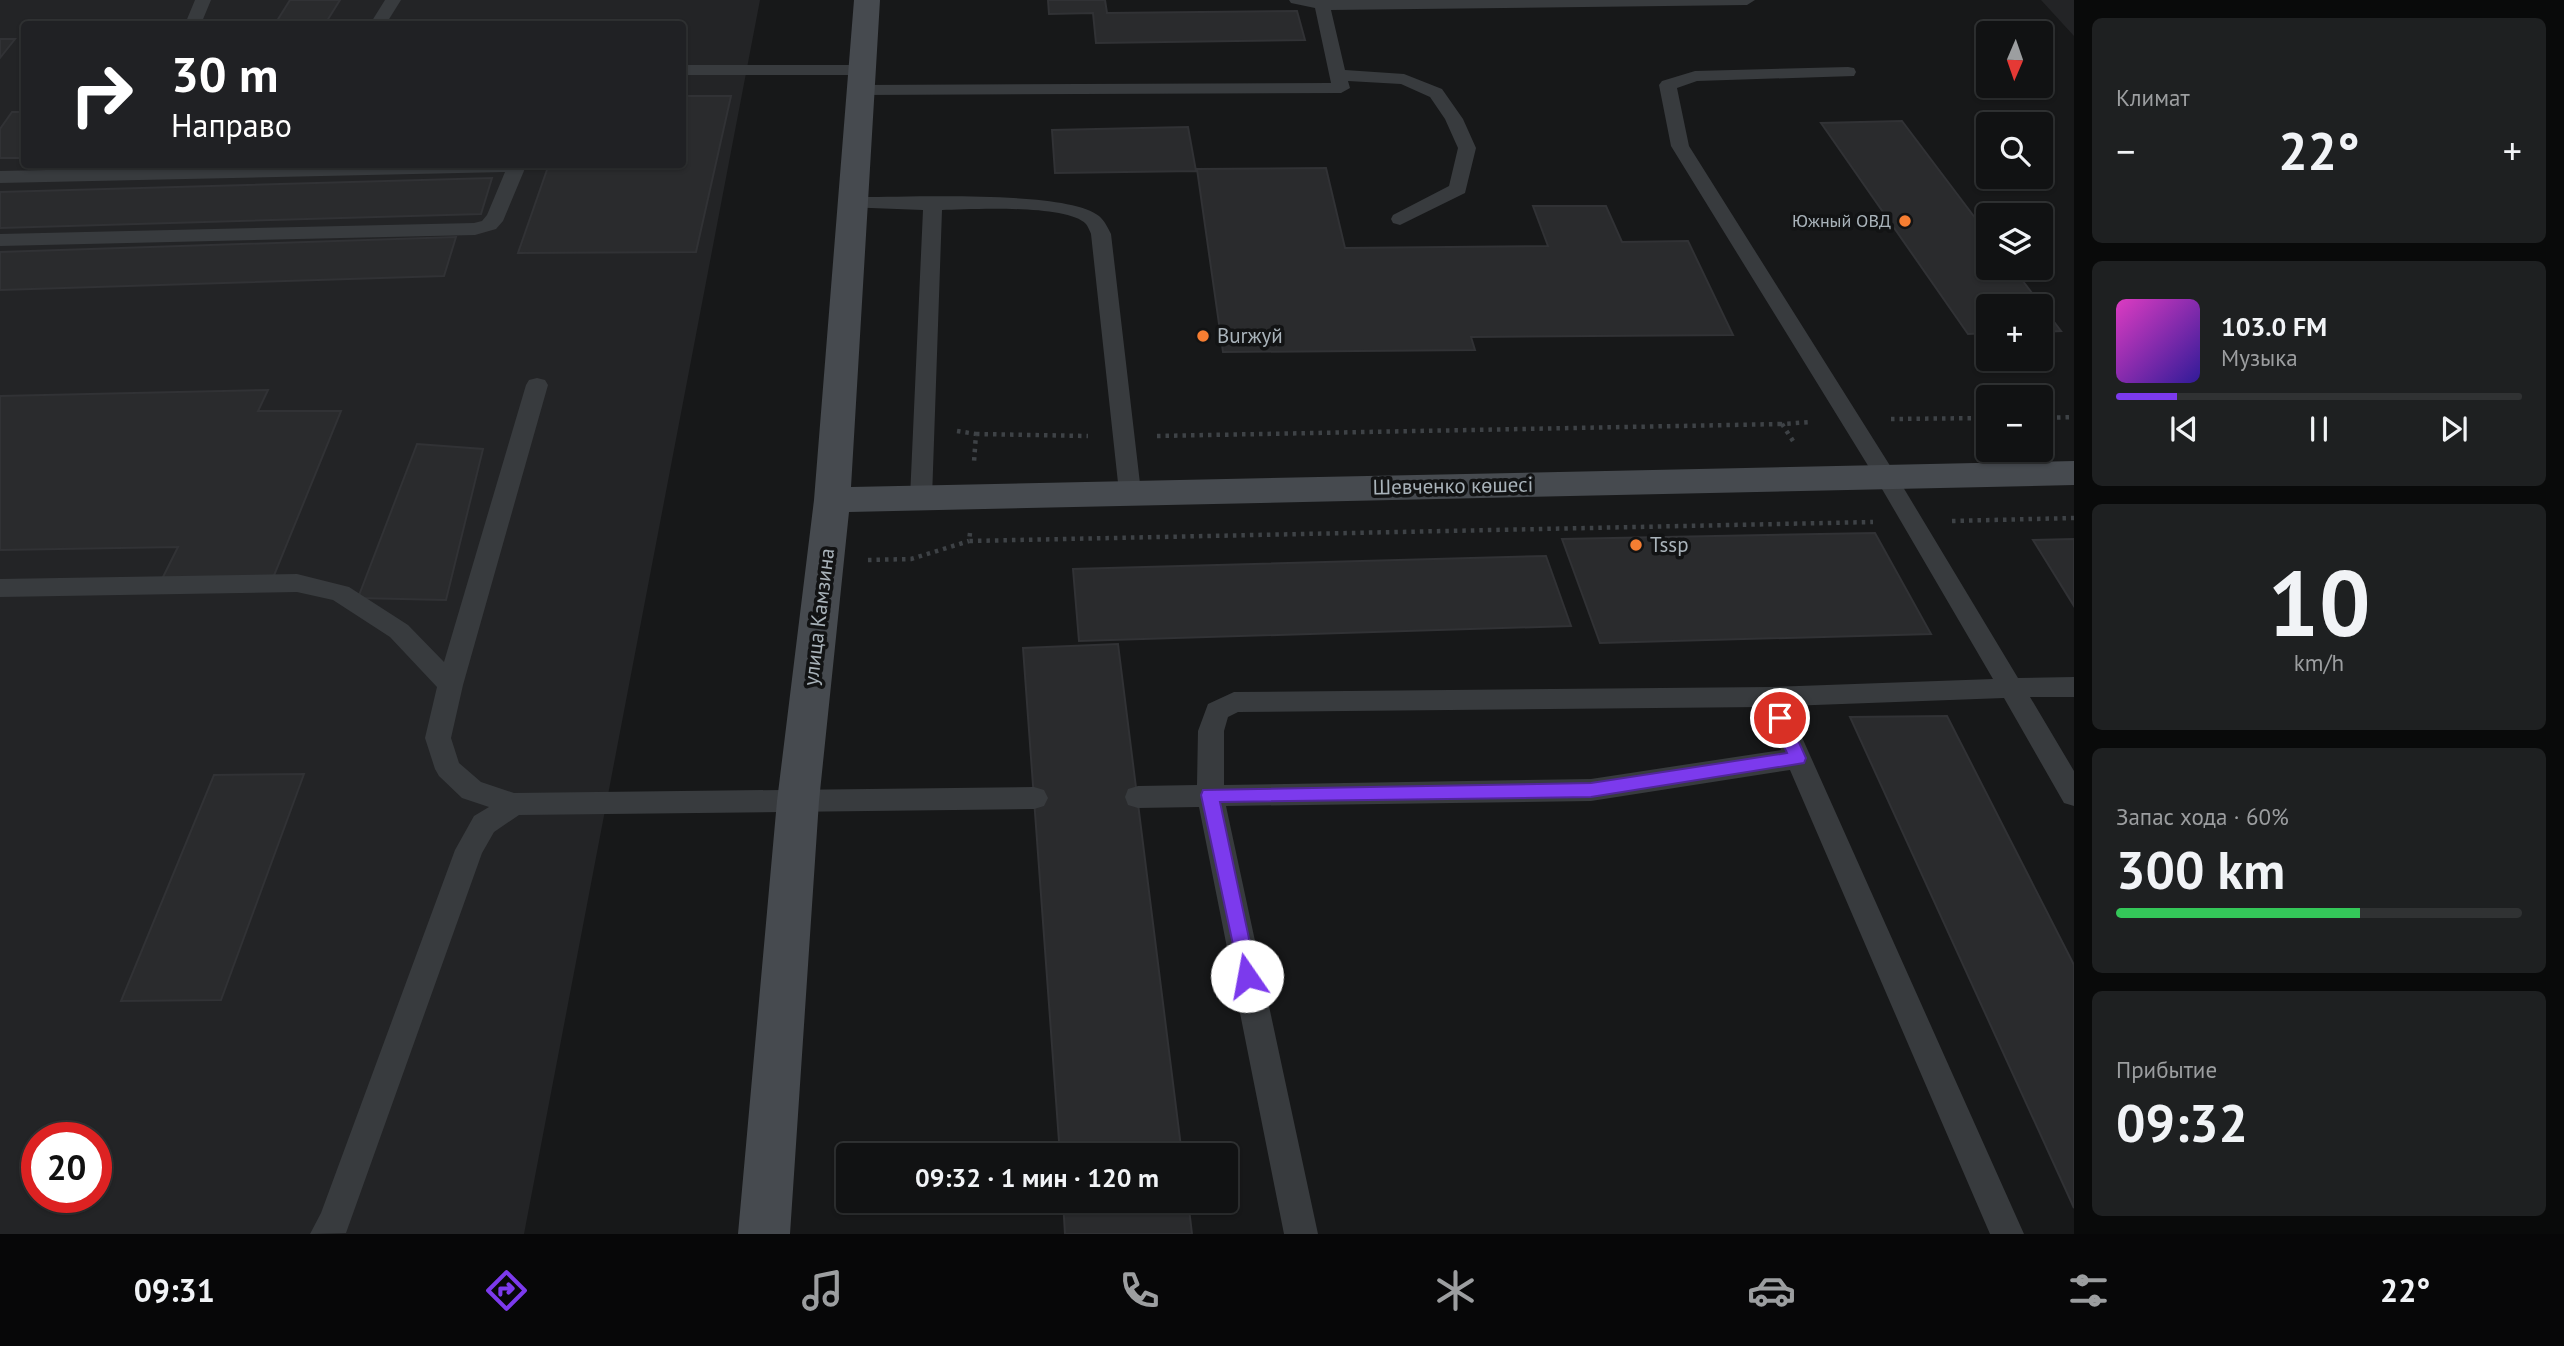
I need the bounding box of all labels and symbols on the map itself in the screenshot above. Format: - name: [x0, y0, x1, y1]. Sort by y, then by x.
- north arrow: [1976, 21, 2053, 98]
- place label: Южный ОВД: [1792, 209, 1891, 232]
- marker: Южный ОВД: [1897, 213, 1913, 229]
- place label: Burжуй: [1217, 322, 1283, 349]
- marker: Burжуй: [1195, 328, 1211, 344]
- street label: Шевченко көшесі: [1372, 471, 1534, 500]
- place label: Tssp: [1650, 531, 1689, 558]
- marker: Tssp: [1628, 537, 1644, 553]
- street label: улица Камзина: [797, 547, 840, 687]
- pin: [1750, 688, 1810, 748]
- position arrow: [1210, 939, 1284, 1013]
- speed limit sign: 20: [21, 1122, 112, 1213]

